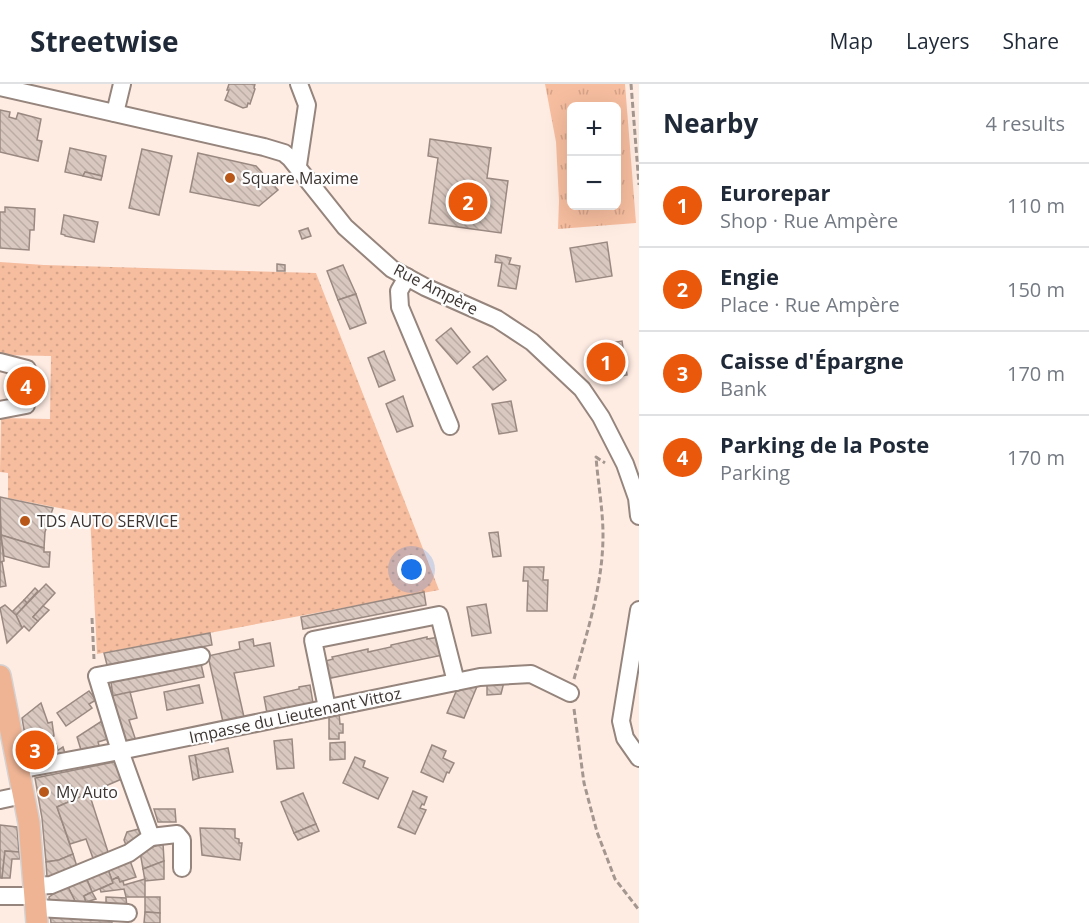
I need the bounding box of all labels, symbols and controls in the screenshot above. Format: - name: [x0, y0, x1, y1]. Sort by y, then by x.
- text: Streetwise: [30, 22, 179, 60]
- text: Map: [830, 27, 873, 55]
- text: Layers: [906, 27, 970, 55]
- text: Share: [1003, 27, 1059, 55]
- map controls: [567, 102, 621, 210]
- button: +: [567, 102, 621, 156]
- text: Nearby: [663, 105, 758, 141]
- text: 4 results: [985, 110, 1065, 137]
- button: −: [567, 156, 621, 210]
- place label: Square Maxime: [242, 167, 358, 189]
- marker: Square Maxime: [223, 171, 237, 185]
- text: Eurorepar: [720, 177, 831, 207]
- pin: 2: [448, 180, 488, 224]
- text: 1: [677, 192, 688, 219]
- text: 110 m: [1007, 192, 1065, 219]
- text: Shop · Rue Ampère: [720, 207, 898, 234]
- street label: Rue Ampère: [390, 258, 482, 320]
- text: Engie: [720, 261, 779, 291]
- text: 2: [677, 276, 688, 303]
- text: 150 m: [1007, 276, 1065, 303]
- text: Place · Rue Ampère: [720, 291, 900, 318]
- pin: 1: [586, 340, 626, 384]
- text: Caisse d'Épargne: [720, 345, 904, 375]
- text: 3: [677, 360, 688, 387]
- text: 170 m: [1007, 360, 1065, 387]
- pin: 4: [6, 364, 46, 408]
- text: Bank: [720, 375, 767, 402]
- text: Parking de la Poste: [720, 429, 929, 459]
- text: 4: [677, 444, 688, 471]
- text: 170 m: [1007, 444, 1065, 471]
- text: Parking: [720, 459, 790, 486]
- place label: TDS AUTO SERVICE: [37, 510, 178, 532]
- marker: TDS AUTO SERVICE: [18, 514, 32, 528]
- your location: [397, 555, 426, 584]
- street label: Impasse du Lieutenant Vittoz: [187, 682, 403, 748]
- pin: 3: [15, 728, 54, 772]
- place label: My Auto: [56, 781, 118, 803]
- marker: My Auto: [37, 785, 51, 799]

